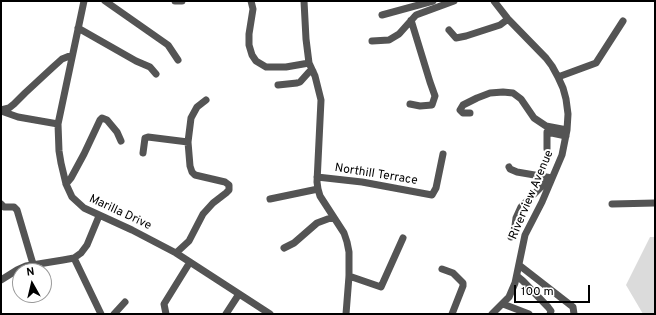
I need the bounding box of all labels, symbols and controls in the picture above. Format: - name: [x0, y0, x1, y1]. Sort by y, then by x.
- street label: Riverview Avenue: [507, 148, 557, 242]
- street label: Northill Terrace: [333, 161, 419, 189]
- street label: Marilla Drive: [86, 192, 154, 234]
- north arrow: [12, 263, 52, 303]
- text: N: [26, 265, 35, 280]
- scale bar: [516, 277, 592, 303]
- text: 100 m: [521, 284, 554, 300]

